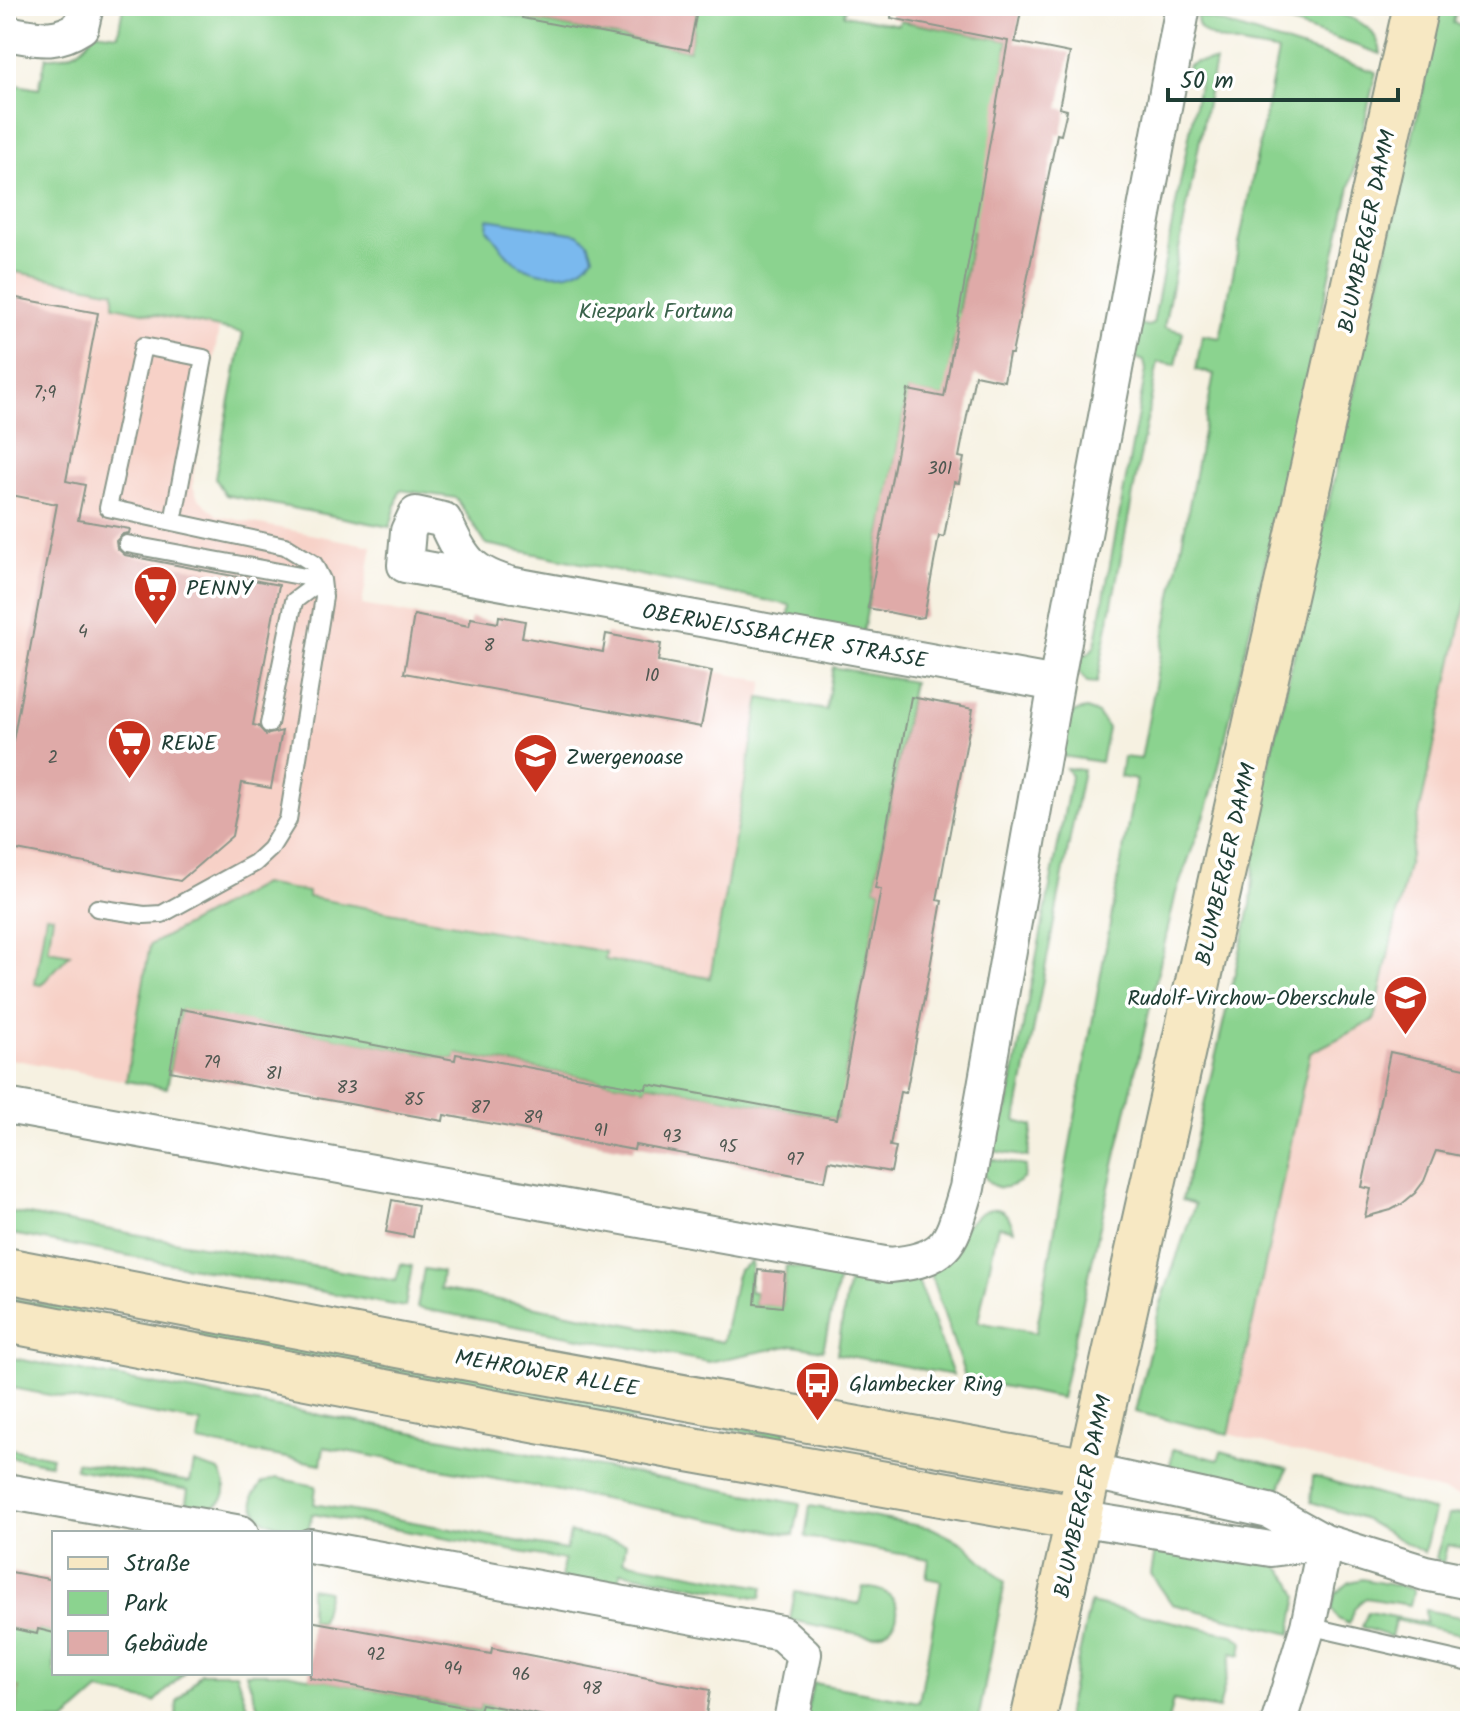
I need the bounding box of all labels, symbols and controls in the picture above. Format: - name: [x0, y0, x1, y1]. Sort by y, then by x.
- scale bar: [1168, 52, 1398, 102]
- text: 50 m: [1180, 62, 1234, 101]
- street label: BLUMBERGER DAMM: [1330, 126, 1407, 336]
- park label: Kiezpark Fortuna: [579, 295, 733, 330]
- house number: 7;9: [34, 379, 57, 408]
- house number: 301: [928, 455, 952, 484]
- supermarket icon: PENNY: [131, 563, 179, 626]
- place label: PENNY: [186, 572, 255, 607]
- street label: OBERWEISSBACHER STRASSE: [639, 595, 931, 680]
- house number: 4: [78, 618, 88, 647]
- house number: 8: [484, 632, 495, 661]
- house number: 10: [645, 662, 659, 691]
- supermarket icon: REWE: [106, 718, 154, 781]
- place label: REWE: [161, 727, 218, 762]
- school or university icon: Zwergenoase: [511, 732, 559, 795]
- place label: Zwergenoase: [566, 741, 683, 776]
- house number: 2: [48, 744, 58, 773]
- street label: BLUMBERGER DAMM: [1187, 759, 1268, 969]
- school or university icon: Rudolf-Virchow-Oberschule: [1382, 973, 1430, 1036]
- place label: Rudolf-Virchow-Oberschule: [1127, 982, 1375, 1017]
- house number: 79: [203, 1049, 221, 1078]
- house number: 81: [266, 1060, 282, 1089]
- house number: 83: [336, 1074, 358, 1103]
- house number: 85: [404, 1086, 426, 1115]
- house number: 87: [470, 1094, 490, 1123]
- house number: 89: [523, 1104, 543, 1133]
- house number: 91: [594, 1117, 608, 1146]
- house number: 93: [662, 1123, 682, 1152]
- house number: 95: [719, 1133, 739, 1162]
- house number: 97: [786, 1146, 804, 1175]
- street label: MEHROWER ALLEE: [452, 1341, 642, 1408]
- bus stop icon: Glambecker Ring: [794, 1359, 842, 1422]
- place label: Glambecker Ring: [849, 1368, 1004, 1403]
- street label: BLUMBERGER DAMM: [1046, 1391, 1123, 1601]
- legend: [52, 1531, 312, 1675]
- text: Straße: [124, 1545, 190, 1584]
- text: Park: [124, 1585, 168, 1624]
- text: Gebäude: [124, 1625, 208, 1664]
- house number: 92: [366, 1641, 386, 1670]
- house number: 94: [444, 1655, 462, 1684]
- house number: 96: [512, 1661, 530, 1690]
- house number: 98: [582, 1675, 602, 1704]

